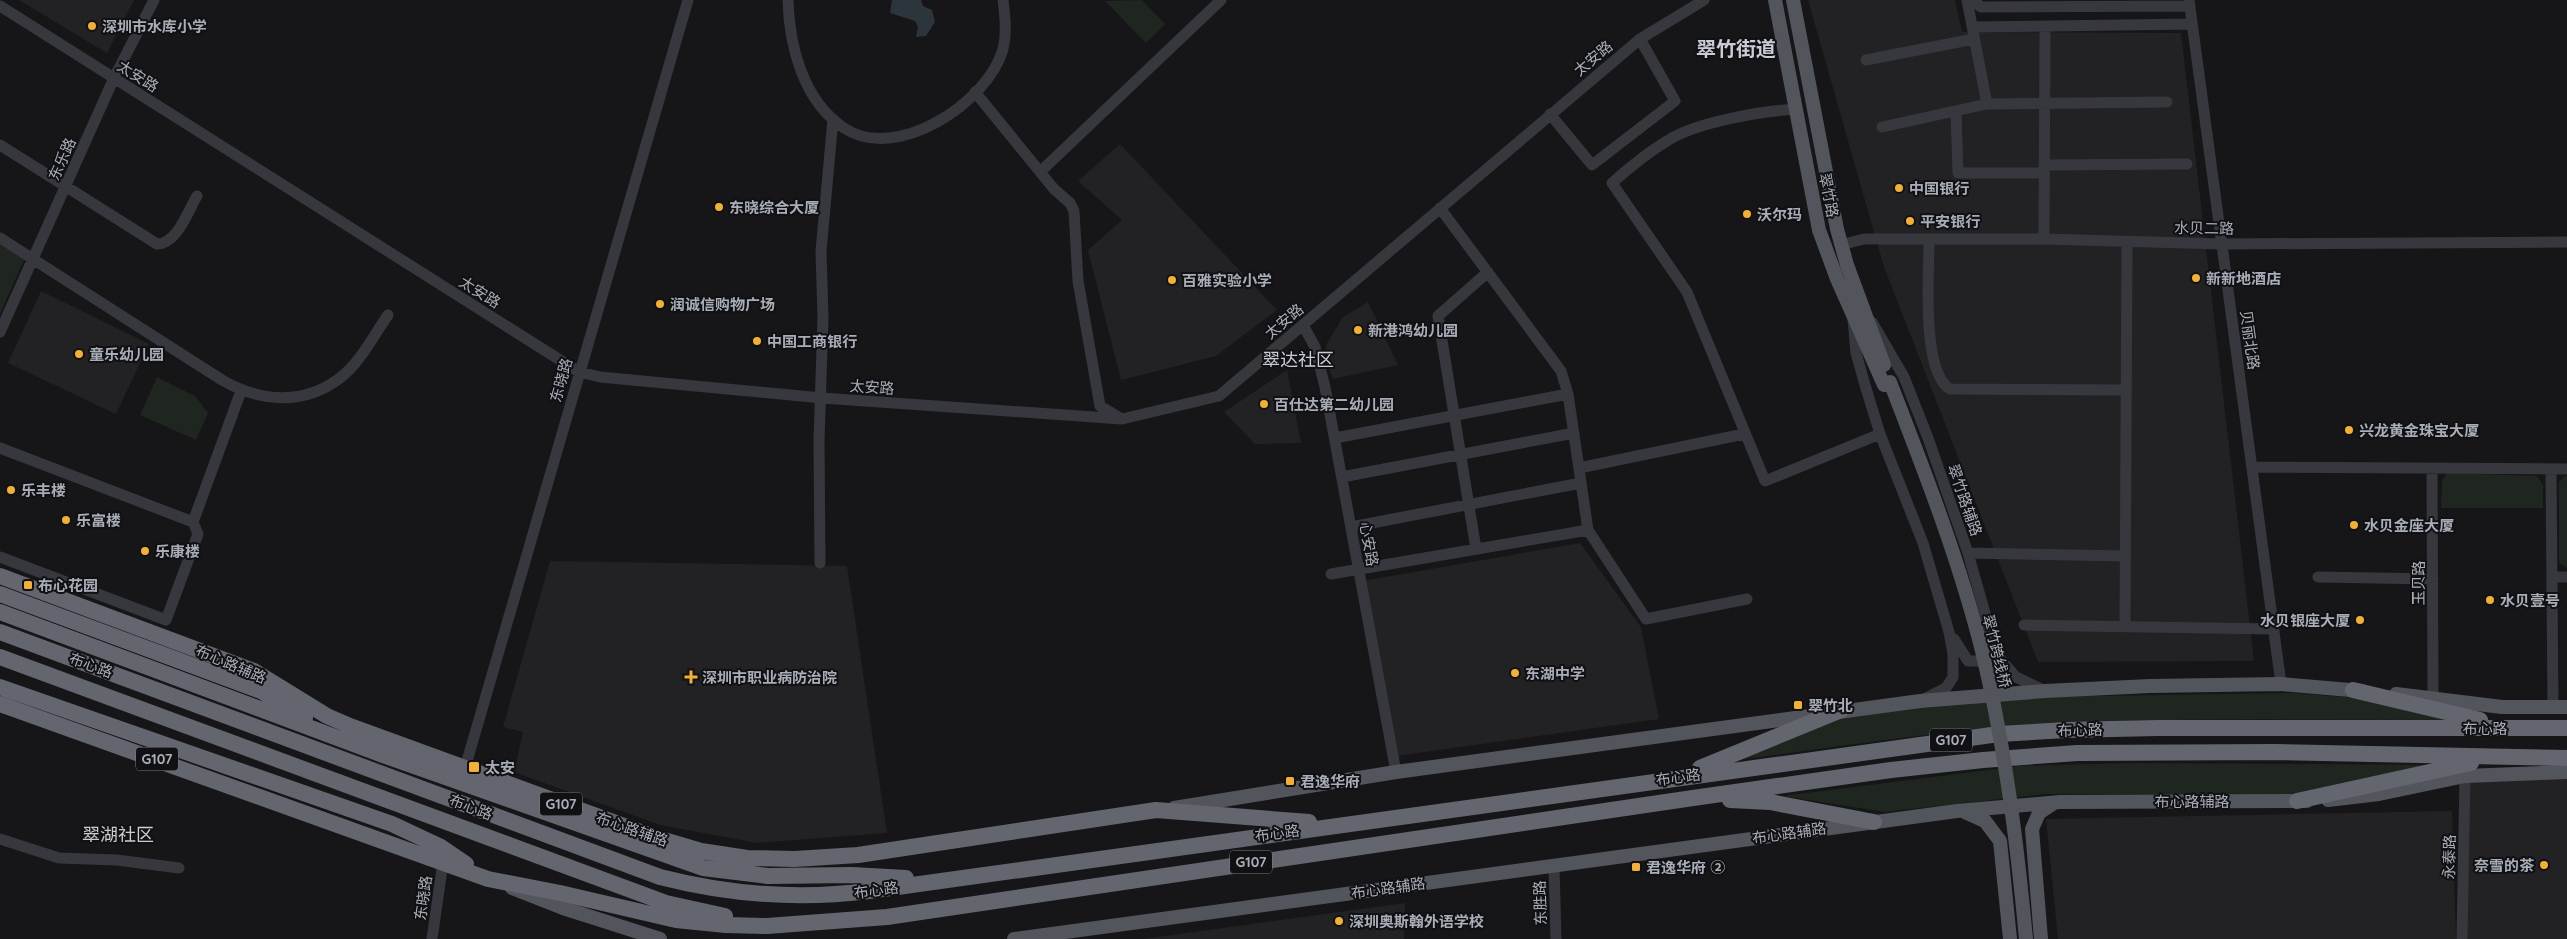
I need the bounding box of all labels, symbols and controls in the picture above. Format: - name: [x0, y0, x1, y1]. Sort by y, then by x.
- place label: 深圳市水库小学: [102, 17, 207, 36]
- marker: 深圳市水库小学: [86, 20, 98, 32]
- street label: 太安路: [1570, 36, 1616, 80]
- district label: 翠竹街道: [1696, 36, 1776, 61]
- street label: 太安路: [114, 56, 162, 96]
- street label: 东乐路: [44, 135, 80, 183]
- street label: 翠竹路: [1815, 171, 1843, 219]
- place label: 中国银行: [1909, 179, 1969, 198]
- marker: 中国银行: [1893, 182, 1905, 194]
- place label: 东晓综合大厦: [729, 198, 819, 217]
- marker: 东晓综合大厦: [713, 201, 725, 213]
- place label: 沃尔玛: [1757, 205, 1802, 224]
- marker: 沃尔玛: [1741, 208, 1753, 220]
- place label: 平安银行: [1920, 212, 1980, 231]
- marker: 平安银行: [1904, 215, 1916, 227]
- street label: 水贝二路: [2174, 218, 2234, 238]
- place label: 新新地酒店: [2206, 269, 2281, 288]
- place label: 百雅实验小学: [1182, 271, 1272, 290]
- street label: 太安路: [456, 272, 504, 312]
- marker: 新新地酒店: [2190, 272, 2202, 284]
- marker: 百雅实验小学: [1166, 274, 1178, 286]
- place label: 润诚信购物广场: [670, 295, 775, 314]
- marker: 润诚信购物广场: [654, 298, 666, 310]
- street label: 太安路: [1261, 299, 1307, 343]
- street label: 贝丽北路: [2236, 309, 2264, 371]
- place label: 新港鸿幼儿园: [1368, 321, 1458, 340]
- marker: 新港鸿幼儿园: [1352, 324, 1364, 336]
- place label: 中国工商银行: [767, 332, 857, 351]
- marker: 中国工商银行: [751, 335, 763, 347]
- place label: 童乐幼儿园: [89, 345, 164, 364]
- marker: 童乐幼儿园: [73, 348, 85, 360]
- district label: 翠达社区: [1262, 348, 1334, 371]
- street label: 东晓路: [546, 356, 576, 404]
- street label: 太安路: [849, 376, 895, 398]
- place label: 百仕达第二幼儿园: [1274, 395, 1394, 414]
- marker: 百仕达第二幼儿园: [1258, 398, 1270, 410]
- place label: 兴龙黄金珠宝大厦: [2359, 421, 2479, 440]
- marker: 兴龙黄金珠宝大厦: [2343, 424, 2355, 436]
- street label: 翠竹路辅路: [1944, 461, 1986, 539]
- place label: 乐丰楼: [21, 481, 66, 500]
- marker: 乐丰楼: [5, 484, 17, 496]
- place label: 乐富楼: [76, 511, 121, 530]
- marker: 乐富楼: [60, 514, 72, 526]
- place label: 水贝金座大厦: [2364, 516, 2454, 535]
- marker: 水贝金座大厦: [2348, 519, 2360, 531]
- street label: 心安路: [1356, 520, 1382, 568]
- place label: 乐康楼: [155, 542, 200, 561]
- marker: 乐康楼: [139, 545, 151, 557]
- street label: 玉贝路: [2409, 560, 2428, 606]
- place label: 布心花园: [38, 576, 98, 595]
- marker: 布心花园: [22, 579, 34, 591]
- place label: 水贝壹号: [2500, 591, 2560, 610]
- marker: 水贝壹号: [2484, 594, 2496, 606]
- place label: 水贝银座大厦: [2260, 611, 2350, 630]
- street label: 翠竹跨线桥: [1979, 612, 2015, 690]
- marker: 水贝银座大厦: [2354, 614, 2366, 626]
- street label: 布心路辅路: [193, 641, 269, 687]
- street label: 布心路: [67, 648, 115, 682]
- place label: 东湖中学: [1525, 664, 1585, 683]
- marker: 东湖中学: [1509, 667, 1521, 679]
- place label: 深圳市职业病防治院: [702, 668, 837, 687]
- marker: 深圳市职业病防治院: [684, 670, 698, 684]
- place label: 翠竹北: [1808, 696, 1853, 715]
- marker: 翠竹北: [1792, 699, 1804, 711]
- street label: 布心路: [2462, 719, 2508, 738]
- street label: 布心路: [2057, 720, 2103, 740]
- road number: G107: [1930, 728, 1972, 752]
- road number: G107: [136, 748, 178, 771]
- place label: 太安: [485, 758, 515, 777]
- marker: 太安: [467, 760, 481, 774]
- street label: 布心路: [1654, 764, 1702, 790]
- place label: 君逸华府: [1300, 772, 1360, 791]
- marker: 君逸华府: [1284, 775, 1296, 787]
- street label: 布心路: [447, 790, 495, 824]
- road number: G107: [540, 792, 582, 816]
- street label: 布心路辅路: [2154, 792, 2230, 811]
- street label: 布心路辅路: [593, 808, 671, 850]
- street label: 布心路辅路: [1751, 818, 1827, 848]
- street label: 布心路: [1253, 820, 1301, 846]
- district label: 翠湖社区: [82, 823, 154, 846]
- street label: 永泰路: [2439, 834, 2459, 880]
- road number: G107: [1230, 850, 1272, 874]
- place label: 奈雪的茶: [2474, 856, 2535, 875]
- place label: 君逸华府 ②: [1646, 858, 1725, 877]
- marker: 奈雪的茶: [2538, 859, 2550, 871]
- marker: 君逸华府 ②: [1630, 861, 1642, 873]
- street label: 布心路辅路: [1350, 873, 1426, 903]
- street label: 东晓路: [410, 874, 436, 922]
- street label: 布心路: [852, 877, 900, 903]
- street label: 东胜路: [1530, 880, 1550, 926]
- place label: 深圳奥斯翰外语学校: [1349, 912, 1484, 931]
- marker: 深圳奥斯翰外语学校: [1333, 915, 1345, 927]

